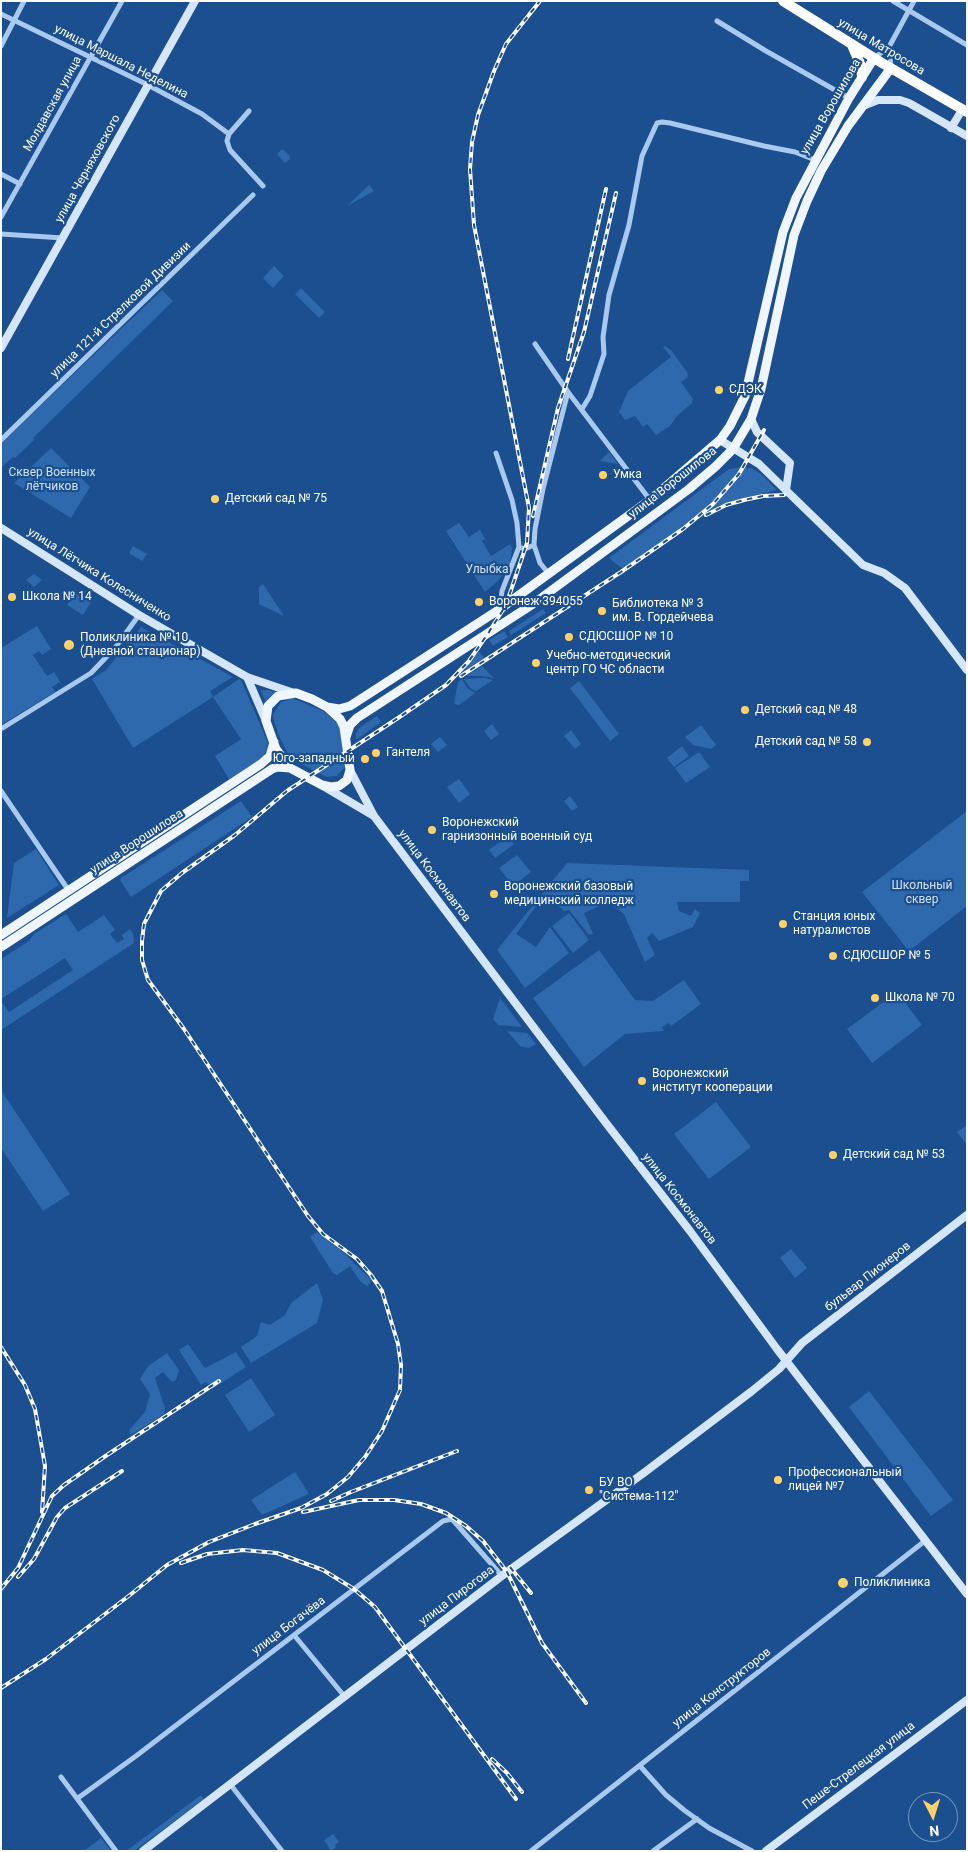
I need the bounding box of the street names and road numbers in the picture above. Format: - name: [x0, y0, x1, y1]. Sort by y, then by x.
- street label: улица Матросова: [835, 15, 927, 79]
- street label: улица Маршала Неделина: [52, 22, 190, 102]
- street label: Молдавская улица: [21, 54, 85, 154]
- street label: улица Ворошилова: [798, 57, 864, 157]
- street label: улица Черняховского: [52, 112, 124, 226]
- street label: улица 121-й Стрелковой Дивизии: [48, 239, 194, 381]
- street label: улица Ворошилова: [626, 444, 720, 522]
- street label: улица Лётчика Колесниченко: [25, 525, 173, 625]
- street label: улица Ворошилова: [88, 807, 186, 877]
- street label: улица Космонавтов: [395, 827, 473, 925]
- street label: улица Космонавтов: [639, 1151, 719, 1247]
- street label: бульвар Пионеров: [822, 1239, 914, 1315]
- street label: улица Пирогова: [417, 1563, 497, 1629]
- street label: улица Богачёва: [249, 1594, 329, 1658]
- street label: улица Конструкторов: [670, 1645, 774, 1731]
- street label: Пеше-Стрелецкая улица: [800, 1719, 918, 1813]

